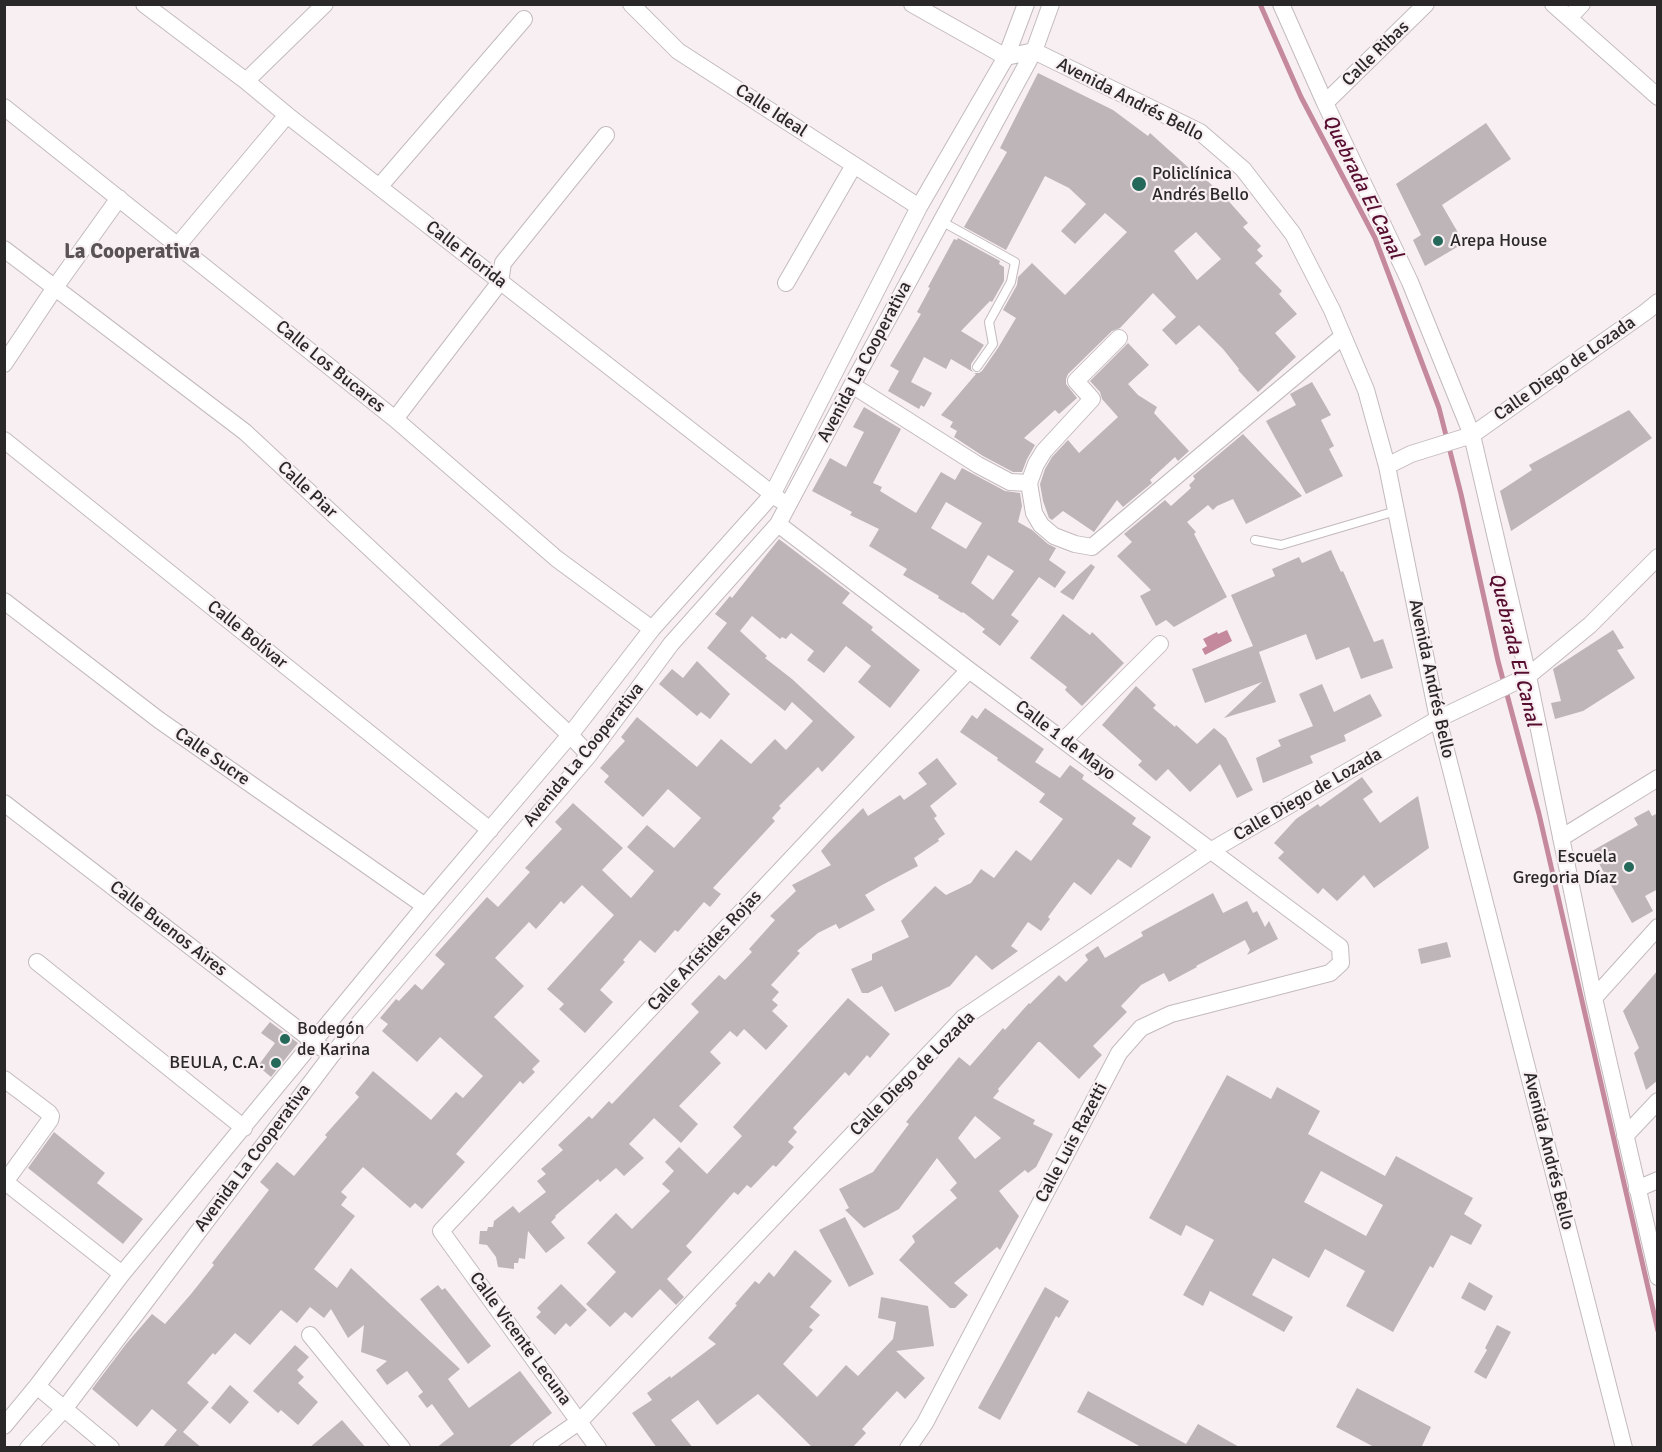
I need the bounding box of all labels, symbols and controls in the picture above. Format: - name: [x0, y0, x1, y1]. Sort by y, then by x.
- street label: Calle Ribas: [1338, 17, 1414, 91]
- street label: Avenida Andrés Bello: [1053, 54, 1207, 146]
- street label: Calle Ideal: [731, 80, 811, 142]
- water label: Quebrada El Canal: [1317, 111, 1407, 263]
- place label: Policlínica Andrés Bello: [1152, 163, 1249, 206]
- marker: Policlínica Andrés Bello: [1130, 175, 1148, 193]
- street label: Calle Florida: [421, 217, 511, 293]
- place label: Arepa House: [1450, 230, 1547, 252]
- marker: Arepa House: [1431, 234, 1445, 248]
- district label: La Cooperativa: [64, 239, 200, 265]
- street label: Avenida La Cooperativa: [813, 278, 917, 446]
- street label: Calle Diego de Lozada: [1490, 312, 1640, 426]
- street label: Calle Los Bucares: [271, 316, 389, 418]
- street label: Calle Piar: [273, 457, 341, 523]
- water label: Quebrada El Canal: [1483, 571, 1545, 729]
- street label: Calle Bolívar: [202, 596, 292, 674]
- street label: Avenida Andrés Bello: [1404, 598, 1458, 760]
- street label: Avenida La Cooperativa: [519, 679, 649, 831]
- street label: Calle 1 de Mayo: [1010, 696, 1120, 786]
- street label: Calle Sucre: [170, 723, 254, 791]
- street label: Calle Diego de Lozada: [1230, 744, 1386, 846]
- place label: Escuela Gregoria Díaz: [1513, 846, 1617, 888]
- marker: Escuela Gregoria Díaz: [1622, 860, 1636, 874]
- street label: Calle Buenos Aires: [105, 877, 231, 981]
- street label: Calle Arístides Rojas: [643, 886, 767, 1016]
- street label: Calle Diego de Lozada: [846, 1007, 980, 1141]
- place label: Bodegón de Karina: [297, 1018, 370, 1060]
- marker: Bodegón de Karina: [278, 1032, 292, 1046]
- place label: BEULA, C.A.: [169, 1052, 264, 1074]
- marker: BEULA, C.A.: [269, 1056, 283, 1070]
- street label: Avenida Andrés Bello: [1518, 1070, 1578, 1232]
- street label: Calle Luis Razetti: [1031, 1079, 1113, 1207]
- street label: Avenida La Cooperativa: [190, 1080, 316, 1236]
- street label: Calle Vicente Lecuna: [464, 1268, 576, 1410]

